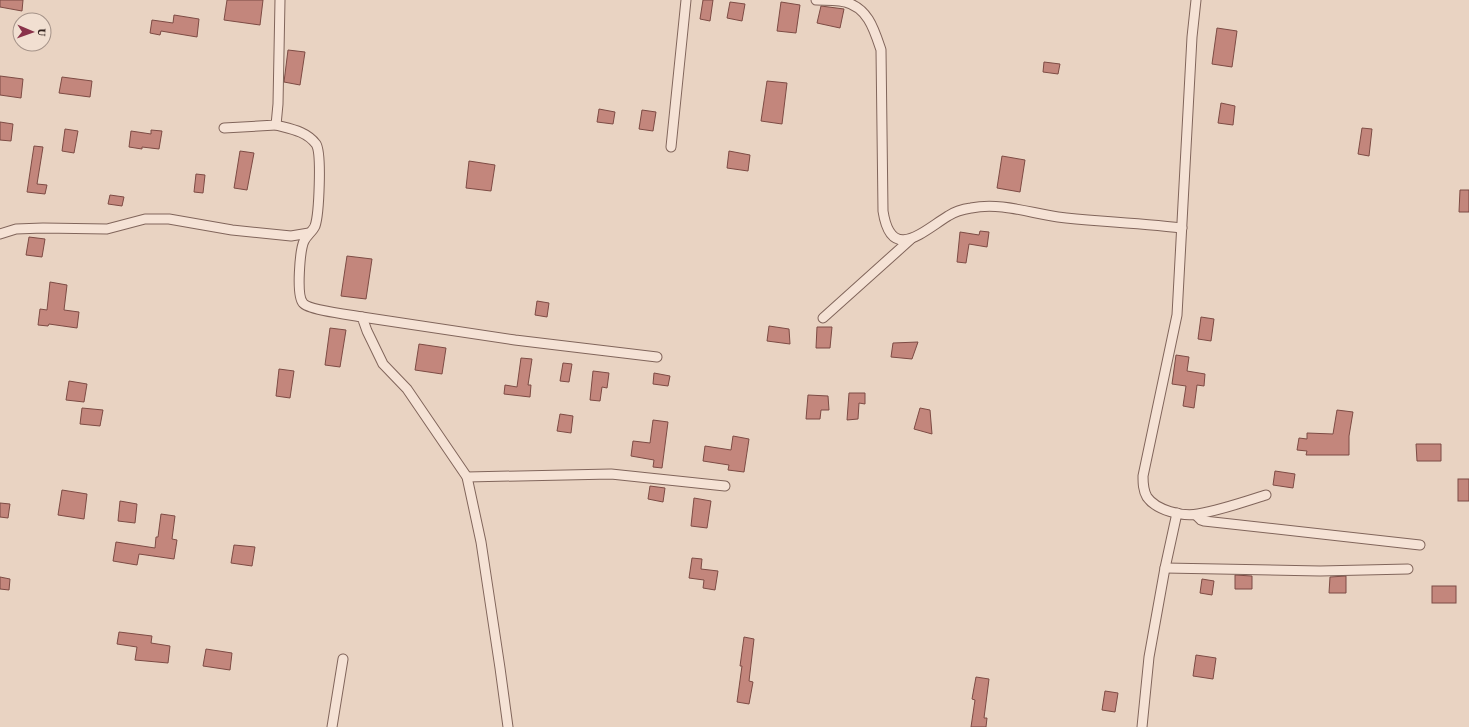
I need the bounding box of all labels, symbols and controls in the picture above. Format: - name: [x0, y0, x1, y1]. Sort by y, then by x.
- north arrow: [12, 12, 52, 52]
- text: U: [34, 28, 49, 37]

